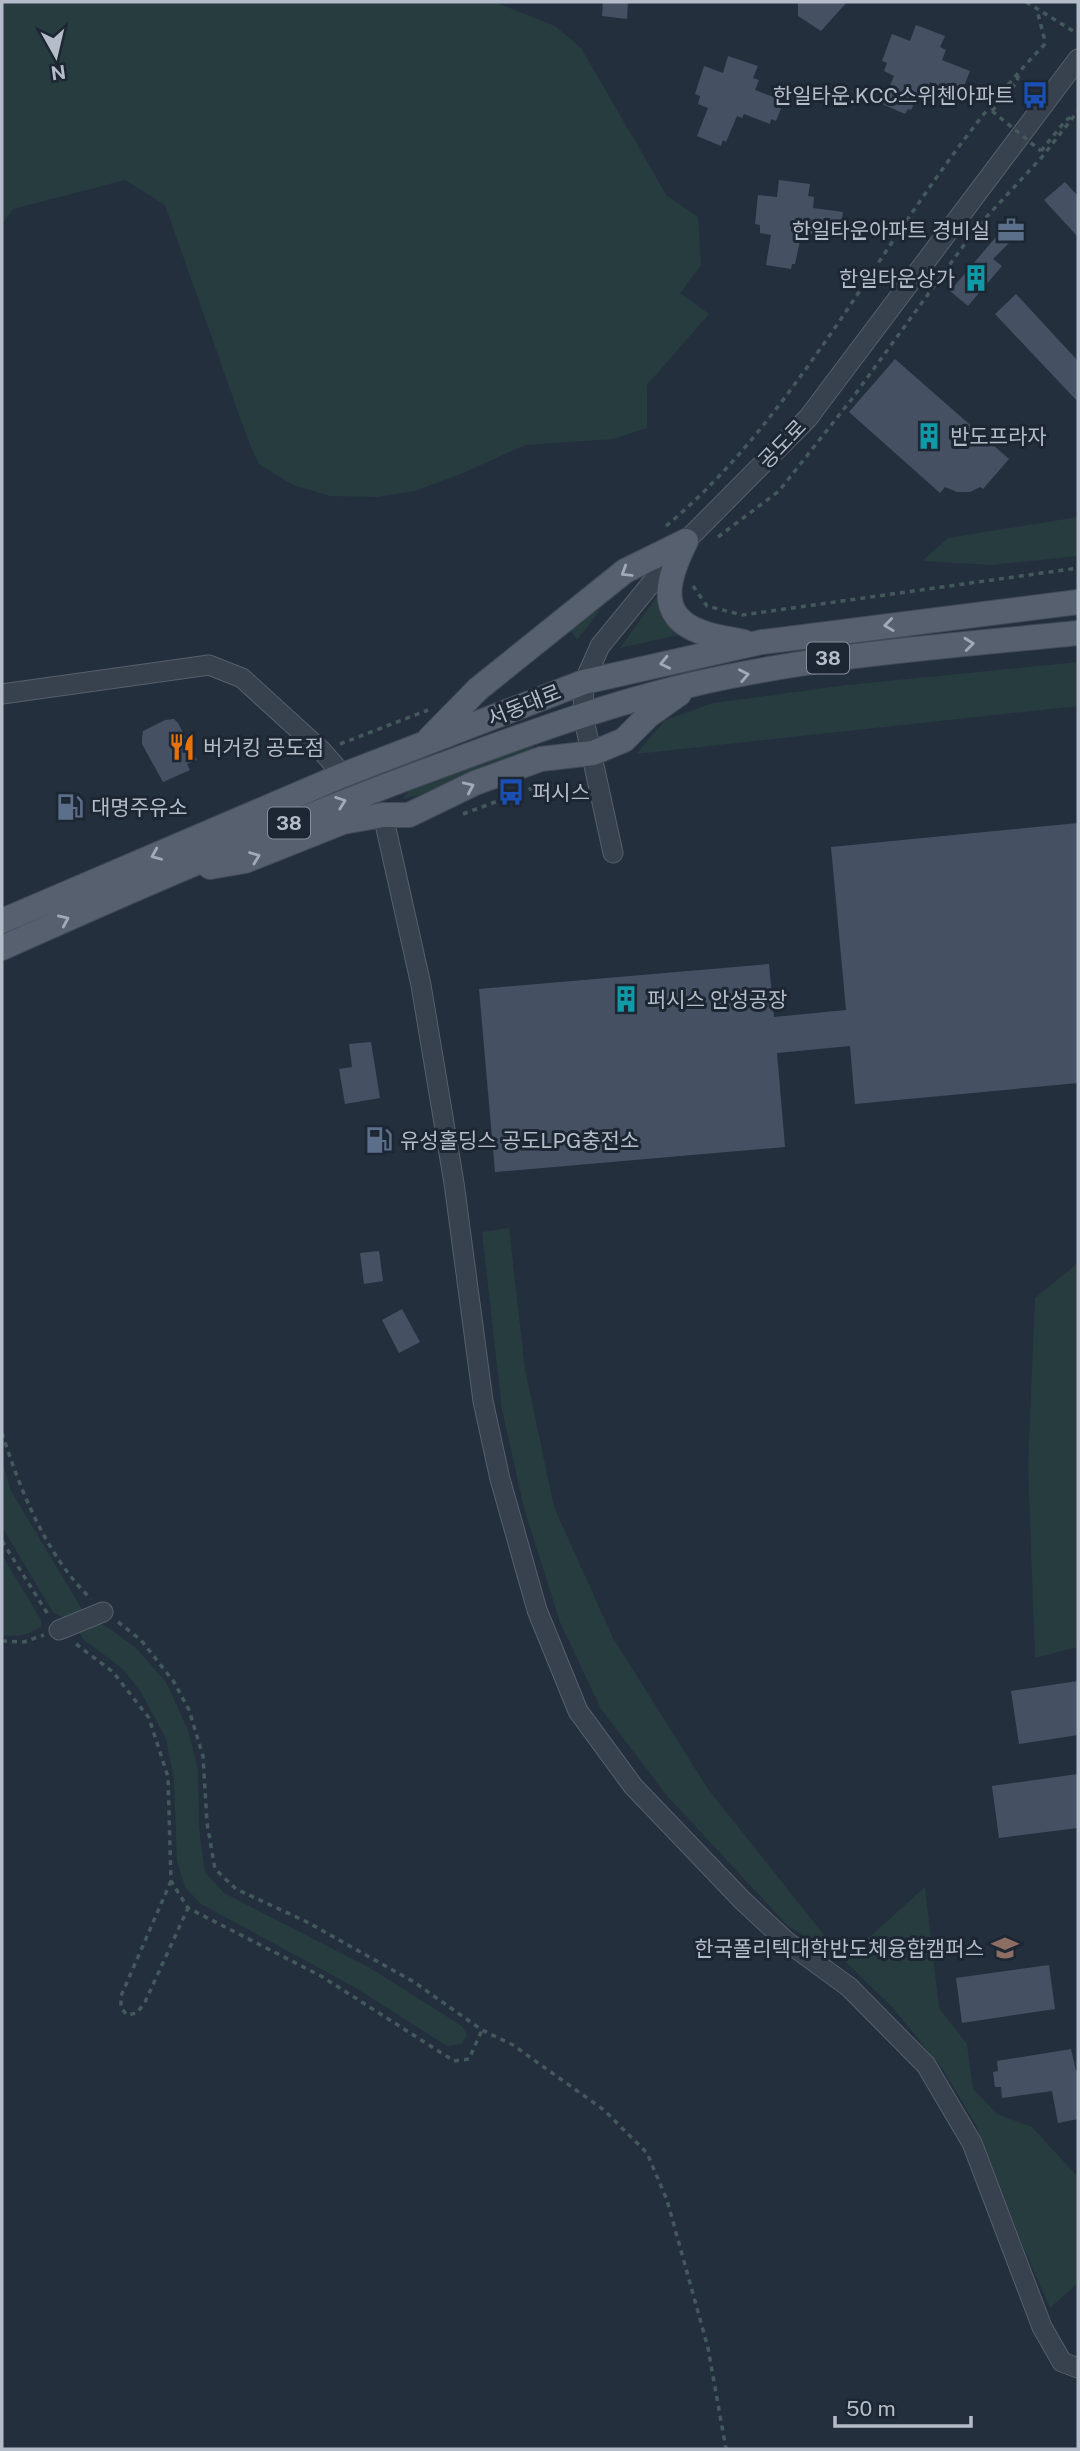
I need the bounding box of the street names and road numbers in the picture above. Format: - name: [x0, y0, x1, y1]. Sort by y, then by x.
- street label: 공도로: [753, 414, 811, 474]
- road number: 38: [807, 642, 849, 674]
- street label: 서동대로: [483, 679, 565, 731]
- road number: 38: [268, 808, 310, 838]

